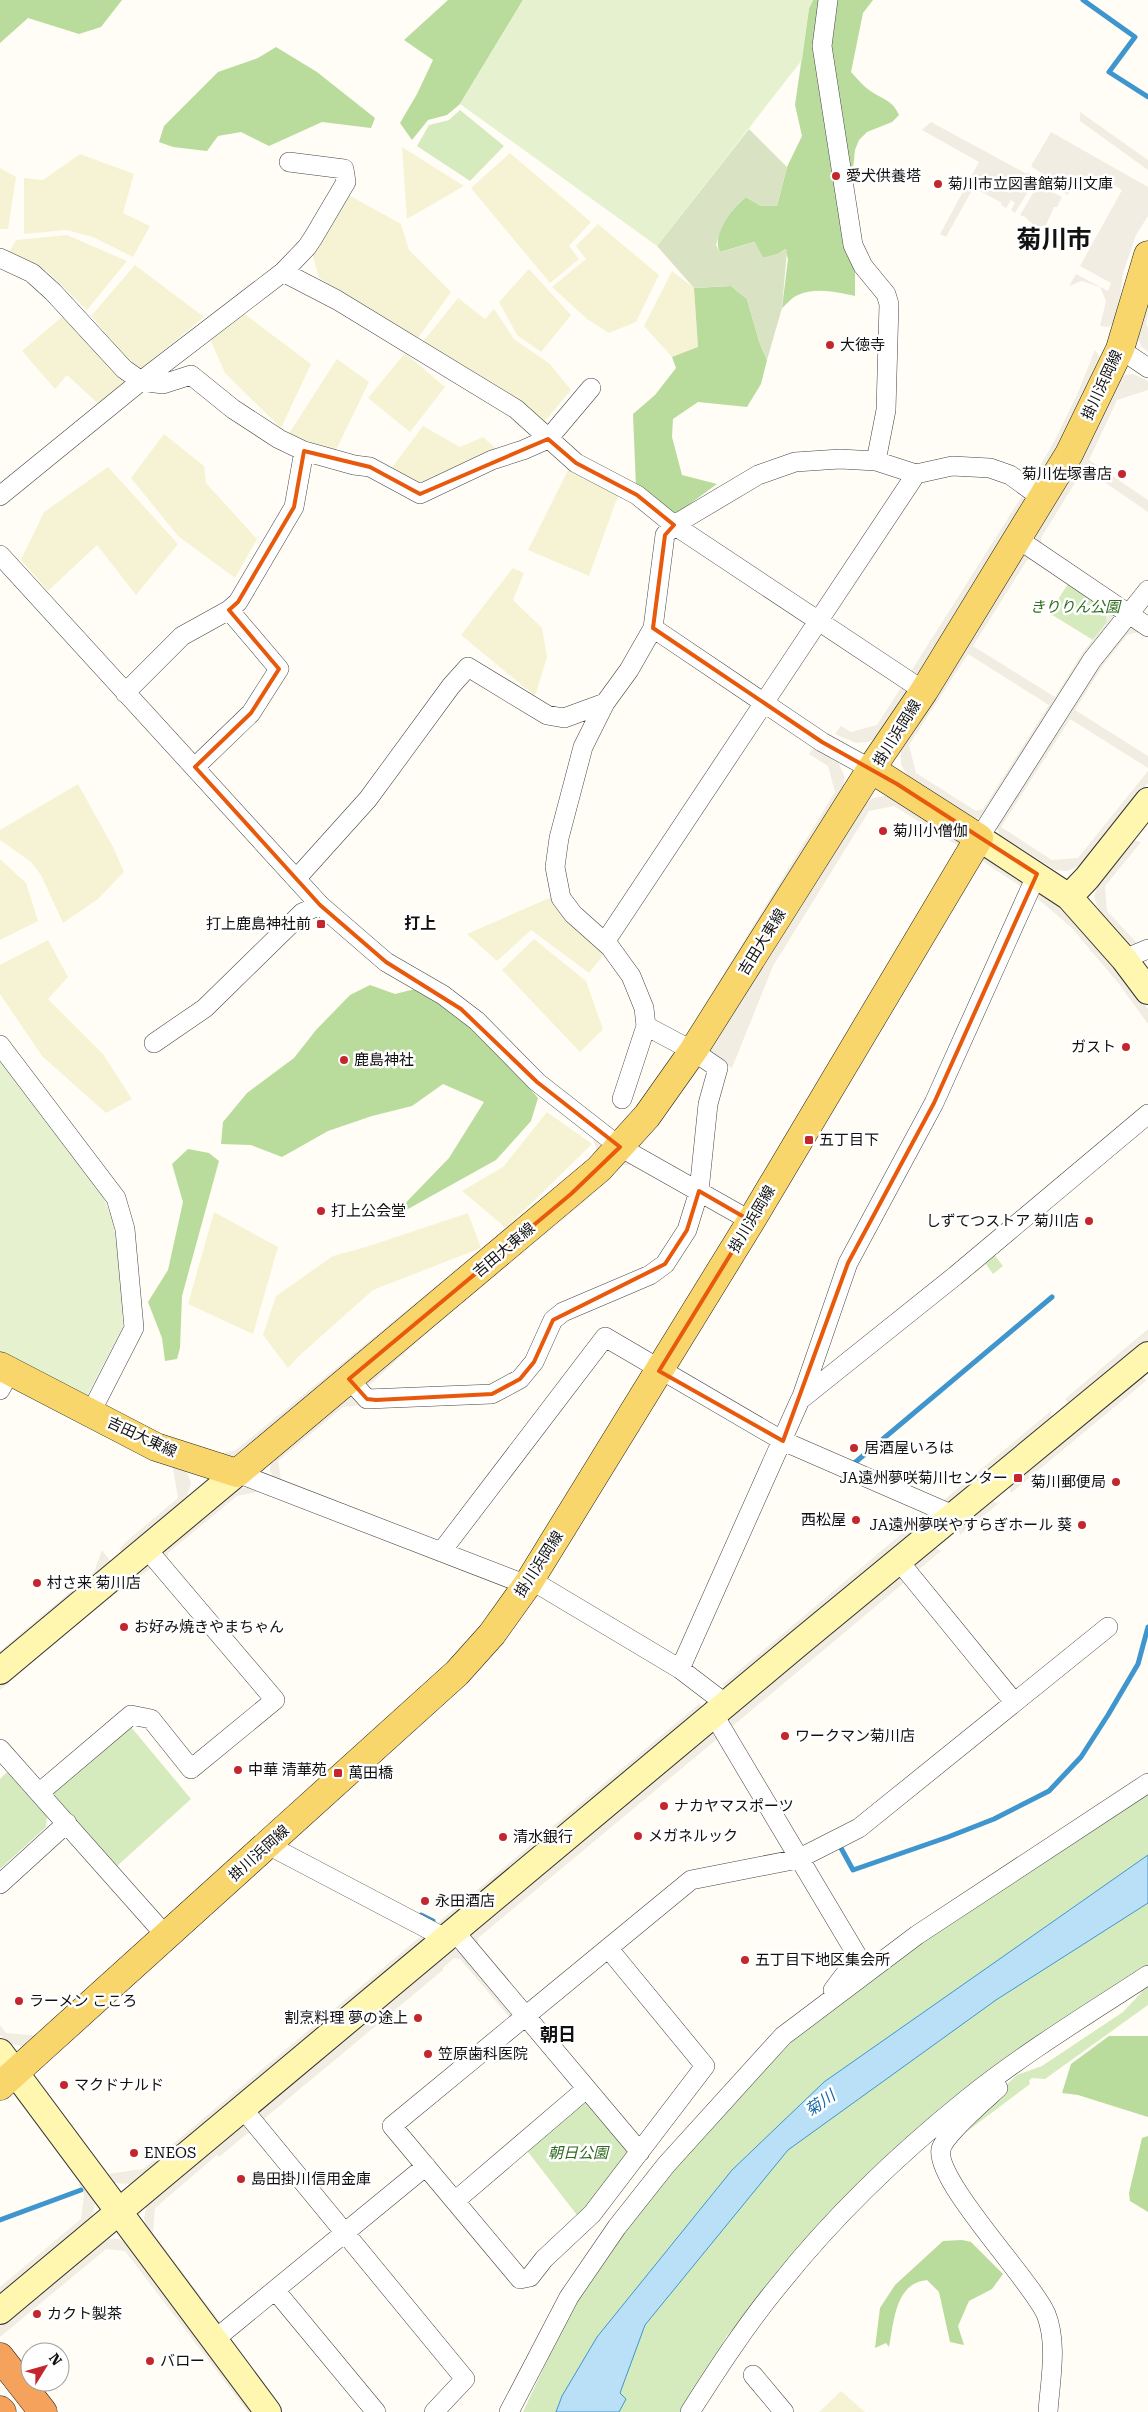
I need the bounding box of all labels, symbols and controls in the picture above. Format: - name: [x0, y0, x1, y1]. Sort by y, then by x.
- place label: 愛犬供養塔: [846, 167, 921, 185]
- marker: 愛犬供養塔: [830, 170, 842, 182]
- place label: 菊川市立図書館菊川文庫: [948, 175, 1113, 193]
- marker: 菊川市立図書館菊川文庫: [932, 178, 944, 190]
- district label: 菊川市: [1016, 225, 1092, 254]
- place label: 大徳寺: [840, 336, 885, 354]
- marker: 大徳寺: [824, 339, 836, 351]
- street label: 掛川浜岡線: [1078, 347, 1126, 423]
- place label: 菊川佐塚書店: [1022, 465, 1112, 483]
- marker: 菊川佐塚書店: [1116, 468, 1128, 480]
- park label: きりりん公園: [1030, 598, 1122, 616]
- street label: 掛川浜岡線: [869, 696, 925, 770]
- place label: 菊川小僧伽: [893, 822, 968, 840]
- marker: 菊川小僧伽: [877, 825, 889, 837]
- street label: 吉田大東線: [734, 905, 790, 979]
- district label: 打上: [404, 914, 436, 933]
- place label: 打上鹿島神社前: [206, 915, 311, 933]
- marker: 打上鹿島神社前: [315, 918, 327, 930]
- place label: ガスト: [1071, 1038, 1116, 1056]
- marker: ガスト: [1120, 1041, 1132, 1053]
- place label: 鹿島神社: [354, 1051, 414, 1069]
- marker: 鹿島神社: [338, 1054, 350, 1066]
- place label: 五丁目下: [819, 1131, 879, 1149]
- marker: 五丁目下: [803, 1134, 815, 1146]
- street label: 掛川浜岡線: [725, 1182, 779, 1256]
- place label: 打上公会堂: [331, 1202, 406, 1220]
- marker: 打上公会堂: [315, 1205, 327, 1217]
- place label: しずてつストア 菊川店: [926, 1212, 1079, 1230]
- marker: しずてつストア 菊川店: [1083, 1215, 1095, 1227]
- street label: 吉田大東線: [469, 1219, 539, 1281]
- street label: 吉田大東線: [104, 1413, 180, 1461]
- place label: 居酒屋いろは: [864, 1439, 954, 1457]
- marker: 居酒屋いろは: [848, 1442, 860, 1454]
- place label: JA遠州夢咲菊川センター: [839, 1469, 1008, 1487]
- marker: JA遠州夢咲菊川センター: [1012, 1472, 1024, 1484]
- place label: 菊川郵便局: [1031, 1473, 1106, 1491]
- marker: 菊川郵便局: [1110, 1476, 1122, 1488]
- place label: 西松屋: [801, 1511, 846, 1529]
- marker: 西松屋: [850, 1514, 862, 1526]
- place label: JA遠州夢咲やすらぎホール 葵: [870, 1516, 1072, 1534]
- marker: JA遠州夢咲やすらぎホール 葵: [1076, 1519, 1088, 1531]
- street label: 掛川浜岡線: [511, 1528, 567, 1600]
- place label: 村さ来 菊川店: [47, 1574, 141, 1592]
- marker: 村さ来 菊川店: [31, 1577, 43, 1589]
- place label: お好み焼きやまちゃん: [134, 1618, 284, 1636]
- marker: お好み焼きやまちゃん: [118, 1621, 130, 1633]
- place label: ワークマン菊川店: [795, 1727, 915, 1745]
- marker: ワークマン菊川店: [779, 1730, 791, 1742]
- place label: 中華 清華苑: [248, 1761, 327, 1779]
- marker: 中華 清華苑: [232, 1764, 244, 1776]
- place label: 萬田橋: [348, 1764, 393, 1782]
- marker: 萬田橋: [332, 1767, 344, 1779]
- place label: ナカヤマスポーツ: [674, 1797, 794, 1815]
- marker: ナカヤマスポーツ: [658, 1800, 670, 1812]
- street label: 掛川浜岡線: [225, 1821, 293, 1885]
- place label: メガネルック: [648, 1827, 738, 1845]
- place label: 清水銀行: [513, 1828, 573, 1846]
- marker: メガネルック: [632, 1830, 644, 1842]
- marker: 清水銀行: [497, 1831, 509, 1843]
- place label: 永田酒店: [435, 1892, 495, 1910]
- marker: 永田酒店: [419, 1895, 431, 1907]
- place label: 五丁目下地区集会所: [755, 1951, 890, 1969]
- marker: 五丁目下地区集会所: [739, 1954, 751, 1966]
- place label: ラーメン こころ: [29, 1992, 137, 2010]
- marker: ラーメン こころ: [13, 1995, 25, 2007]
- place label: 割烹料理 夢の途上: [284, 2009, 408, 2027]
- marker: 割烹料理 夢の途上: [412, 2012, 424, 2024]
- district label: 朝日: [540, 2024, 576, 2045]
- place label: 笠原歯科医院: [438, 2045, 528, 2063]
- marker: 笠原歯科医院: [422, 2048, 434, 2060]
- place label: マクドナルド: [74, 2076, 164, 2094]
- marker: マクドナルド: [58, 2079, 70, 2091]
- water label: 菊川: [801, 2085, 840, 2120]
- place label: ENEOS: [144, 2144, 196, 2162]
- park label: 朝日公園: [548, 2144, 610, 2162]
- marker: ENEOS: [128, 2147, 140, 2159]
- place label: 島田掛川信用金庫: [251, 2170, 371, 2188]
- marker: 島田掛川信用金庫: [235, 2173, 247, 2185]
- place label: カクト製茶: [47, 2305, 122, 2323]
- marker: カクト製茶: [31, 2308, 43, 2320]
- north arrow: [20, 2342, 70, 2392]
- text: N: [46, 2350, 65, 2368]
- place label: バロー: [160, 2352, 205, 2370]
- marker: バロー: [144, 2355, 156, 2367]

